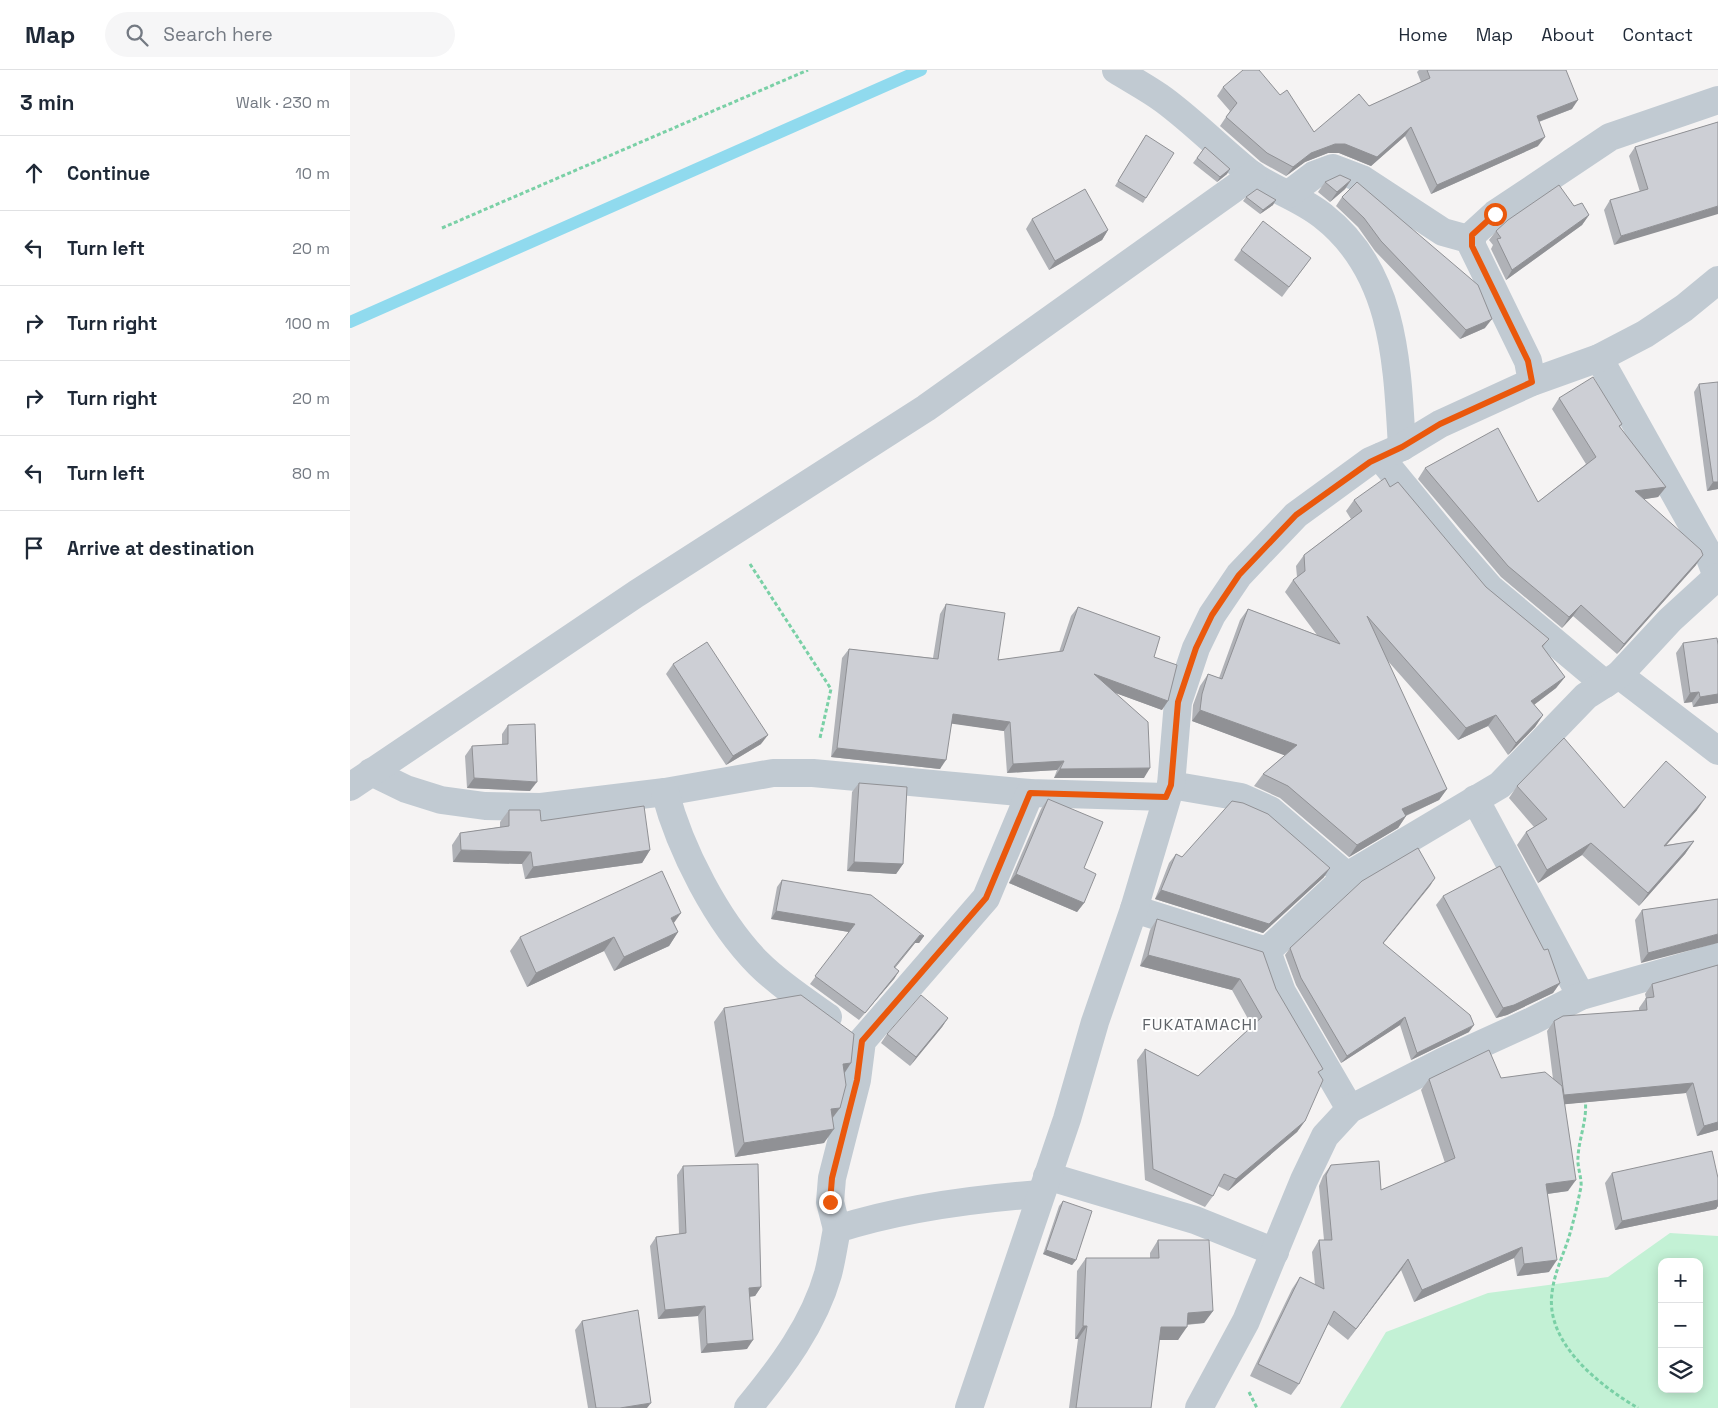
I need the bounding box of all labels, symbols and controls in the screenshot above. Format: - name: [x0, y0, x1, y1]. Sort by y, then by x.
- search box: [105, 12, 455, 57]
- text: Map: [25, 19, 75, 50]
- icon: search: [123, 21, 151, 49]
- text: Search here: [163, 22, 273, 47]
- text: Home: [1399, 23, 1448, 46]
- text: Map: [1476, 23, 1513, 46]
- text: About: [1541, 23, 1595, 46]
- text: Contact: [1623, 23, 1693, 46]
- text: 3 min: [20, 89, 75, 116]
- text: Walk · 230 m: [236, 92, 330, 113]
- icon: ahead: [20, 159, 48, 187]
- text: Continue: [67, 161, 150, 186]
- text: 10 m: [295, 163, 330, 184]
- route start: [1484, 203, 1507, 226]
- icon: left: [20, 234, 48, 262]
- text: Turn left: [67, 236, 145, 261]
- text: 20 m: [292, 238, 330, 259]
- icon: right: [20, 309, 48, 337]
- text: Turn right: [67, 311, 157, 336]
- text: 100 m: [285, 313, 330, 334]
- icon: right: [20, 384, 48, 412]
- text: Turn right: [67, 386, 157, 411]
- text: 20 m: [292, 388, 330, 409]
- icon: left: [20, 459, 48, 487]
- text: Turn left: [67, 461, 145, 486]
- text: 80 m: [292, 463, 330, 484]
- icon: arrive: [20, 534, 48, 562]
- text: Arrive at destination: [67, 536, 255, 561]
- district label: FUKATAMACHI: [1142, 1014, 1258, 1035]
- route end: [819, 1191, 842, 1214]
- map controls: [1658, 1258, 1703, 1393]
- button: +: [1658, 1258, 1703, 1303]
- button: −: [1658, 1303, 1703, 1348]
- button: layers: [1658, 1348, 1703, 1393]

